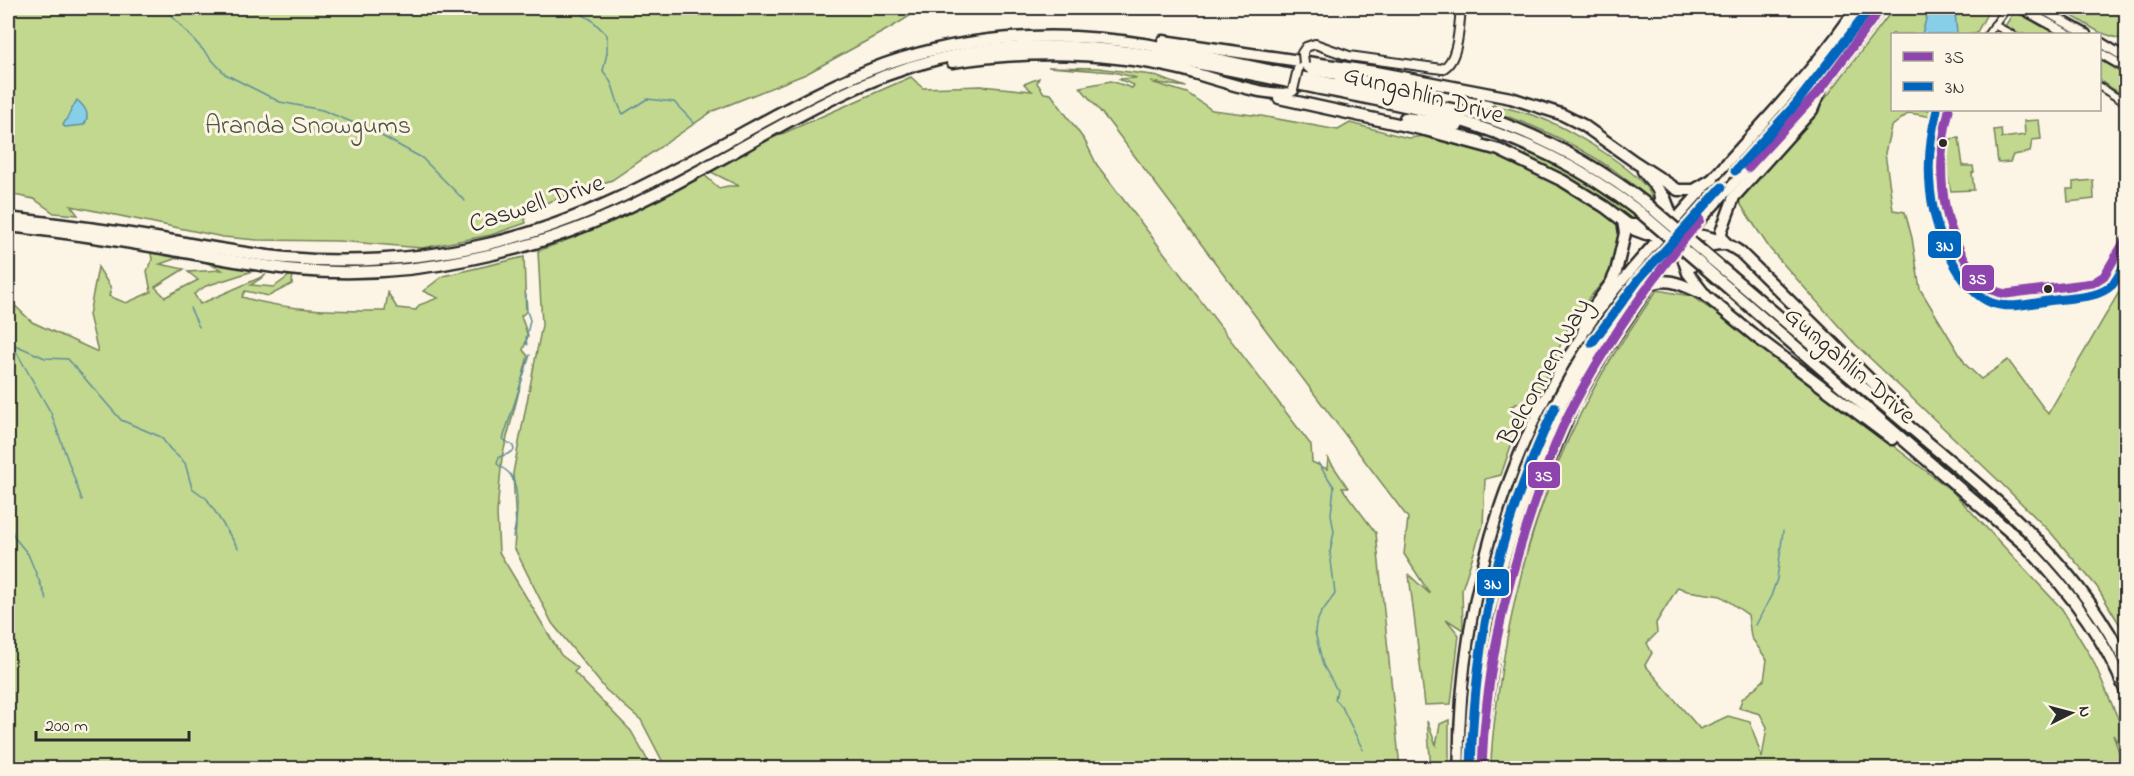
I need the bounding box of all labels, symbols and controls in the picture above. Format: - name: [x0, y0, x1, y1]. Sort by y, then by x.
- legend: [1891, 33, 2101, 111]
- text: 3S: [1945, 46, 1964, 72]
- street label: Gungahlin Drive: [1339, 56, 1508, 136]
- text: 3N: [1945, 76, 1965, 102]
- park label: Aranda Snowgums: [205, 108, 411, 146]
- unlabelled marker: [1937, 137, 1949, 149]
- street label: Caswell Drive: [465, 165, 610, 245]
- line badge: 3N: [1927, 230, 1962, 259]
- text: 3N: [1935, 235, 1954, 259]
- line badge: 3S: [1961, 264, 1995, 292]
- text: 3S: [1969, 268, 1986, 292]
- unlabelled marker: [2042, 283, 2054, 295]
- street label: Belconnen Way: [1489, 292, 1602, 454]
- street label: Gungahlin Drive: [1774, 298, 1924, 435]
- line badge: 3S: [1527, 461, 1561, 489]
- text: 3S: [1535, 465, 1552, 489]
- line badge: 3N: [1476, 568, 1510, 597]
- text: 3N: [1483, 573, 1502, 597]
- north arrow: [2041, 683, 2101, 743]
- scale bar: [36, 704, 189, 742]
- text: N: [2071, 705, 2096, 718]
- text: 200 m: [45, 714, 88, 740]

